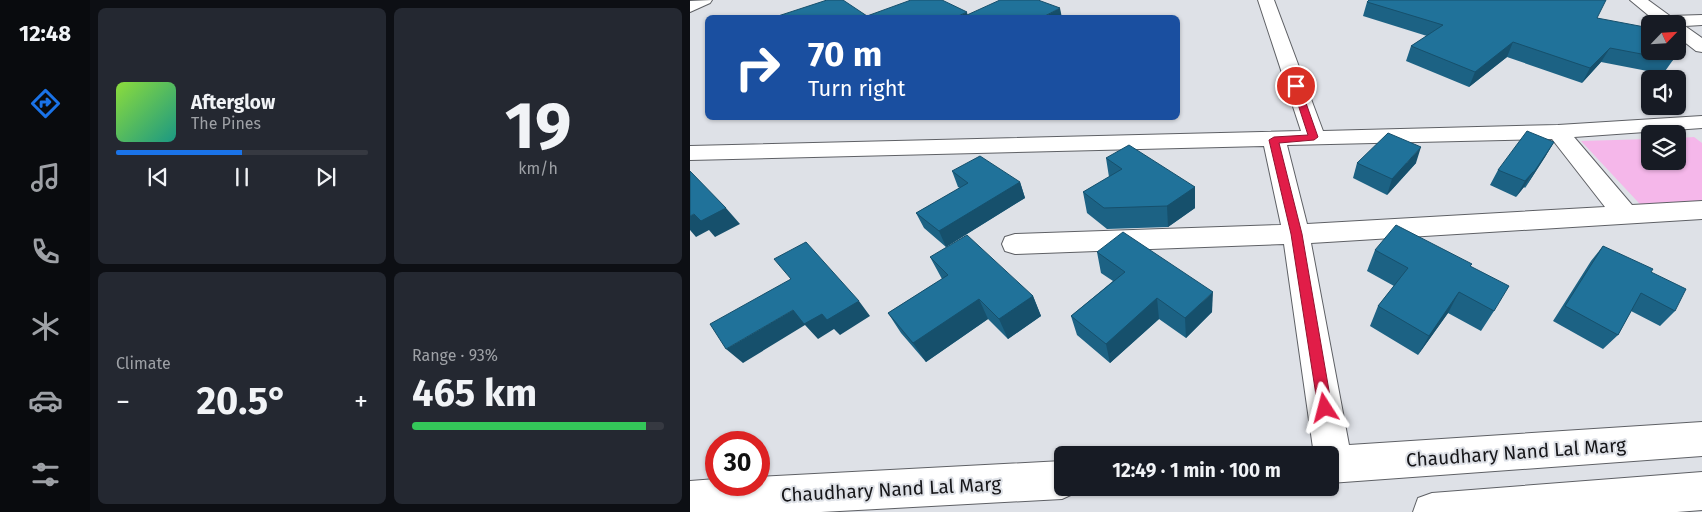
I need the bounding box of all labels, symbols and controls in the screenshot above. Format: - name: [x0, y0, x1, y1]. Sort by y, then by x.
- north arrow: [1641, 15, 1686, 60]
- map controls: [1641, 15, 1686, 170]
- text: 12:48: [19, 20, 71, 47]
- text: 70 m: [808, 33, 882, 75]
- icon: right: [725, 35, 790, 100]
- pin: [1275, 65, 1317, 107]
- button: sound: [1641, 70, 1686, 115]
- icon: arrive: [1282, 72, 1310, 100]
- text: Turn right: [808, 75, 905, 102]
- icon: directions: [28, 86, 63, 121]
- text: 19: [505, 87, 571, 165]
- text: Afterglow: [191, 91, 275, 114]
- text: The Pines: [191, 114, 261, 133]
- button: layers: [1641, 125, 1686, 170]
- text: km/h: [518, 159, 558, 178]
- icon: music: [28, 160, 63, 195]
- icon: previous: [144, 163, 172, 191]
- icon: pause: [228, 163, 256, 191]
- icon: next: [312, 163, 340, 191]
- icon: phone: [28, 234, 63, 269]
- icon: climate: [28, 309, 63, 344]
- text: Range · 93%: [412, 346, 498, 365]
- text: Climate: [116, 354, 171, 373]
- text: 465 km: [412, 370, 537, 416]
- text: 20.5°: [196, 378, 288, 424]
- position arrow: [1298, 381, 1350, 433]
- icon: car: [28, 383, 63, 418]
- text: −: [116, 385, 130, 418]
- text: +: [354, 385, 368, 418]
- speed limit sign: 30: [705, 431, 770, 496]
- street label: Chaudhary Nand Lal Marg: [1405, 433, 1627, 472]
- icon: filters: [28, 457, 63, 492]
- text: 12:49 · 1 min · 100 m: [1112, 459, 1281, 482]
- street label: Chaudhary Nand Lal Marg: [780, 472, 1002, 507]

